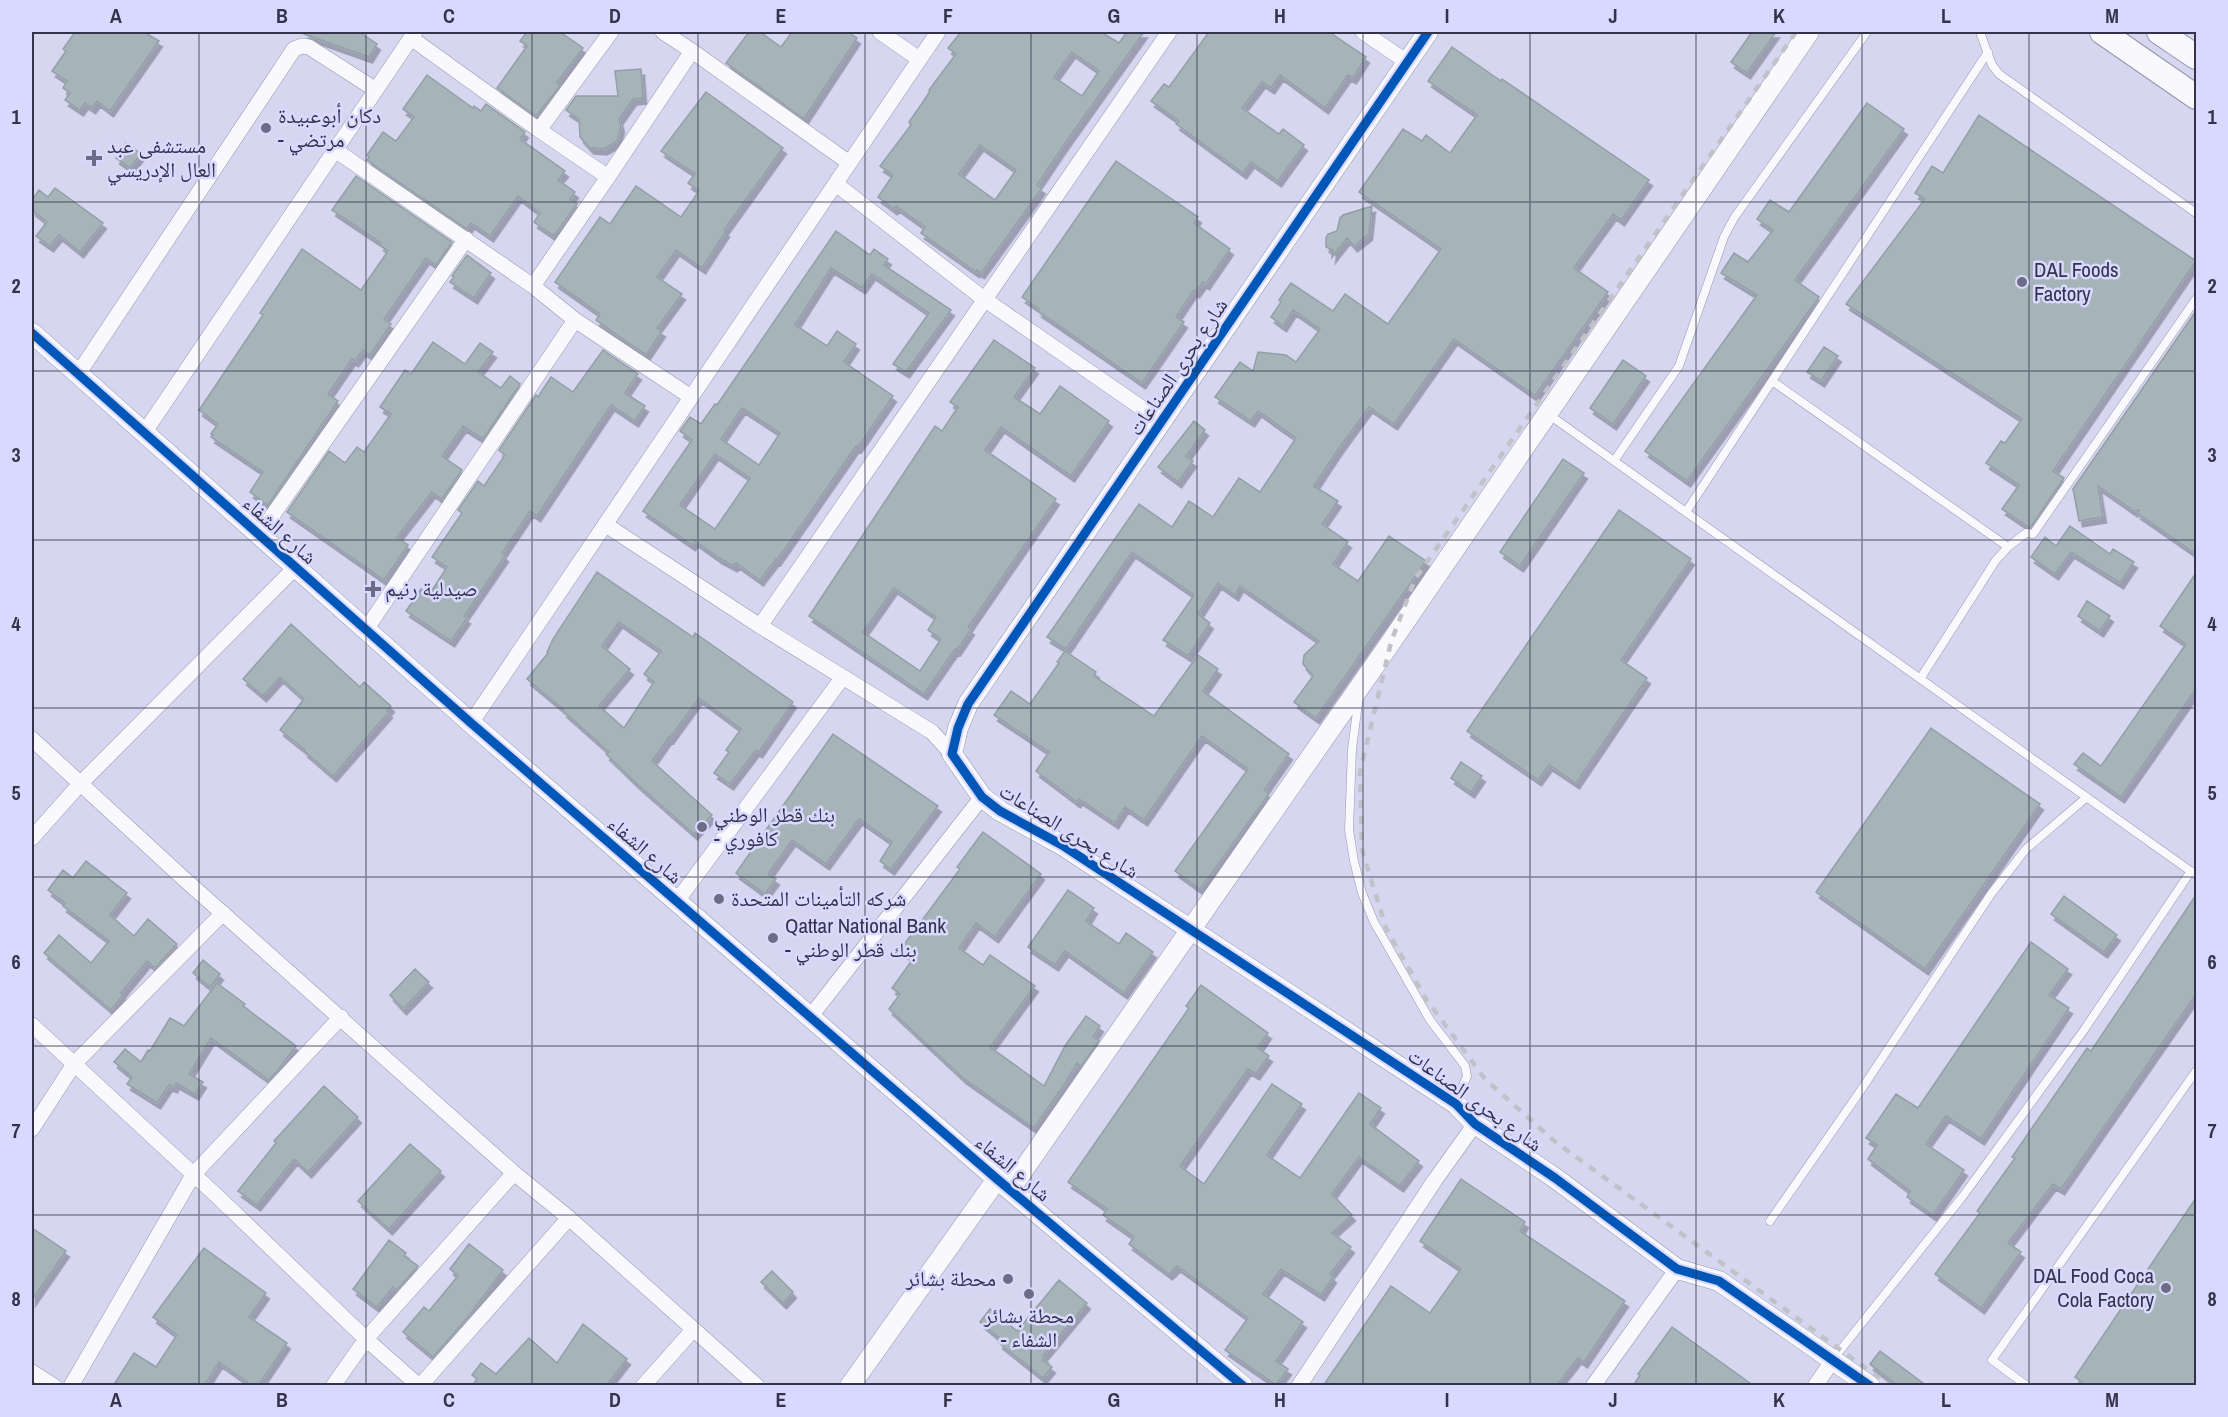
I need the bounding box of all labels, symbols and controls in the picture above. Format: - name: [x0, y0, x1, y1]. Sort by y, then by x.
- text: A: [110, 2, 122, 29]
- text: B: [276, 2, 288, 29]
- text: C: [443, 2, 455, 29]
- text: D: [609, 2, 621, 29]
- text: E: [776, 2, 787, 29]
- text: F: [943, 2, 953, 29]
- text: G: [1108, 2, 1120, 29]
- text: H: [1274, 2, 1286, 29]
- text: I: [1445, 2, 1449, 29]
- text: J: [1608, 2, 1618, 29]
- text: K: [1773, 2, 1785, 29]
- text: L: [1941, 2, 1951, 29]
- text: M: [2105, 2, 2119, 29]
- place label: دكان أبوعبيدة - مرتضي: [278, 101, 381, 156]
- text: 1: [11, 103, 21, 130]
- text: 1: [2207, 103, 2217, 130]
- marker: دكان أبوعبيدة - مرتضي: [259, 121, 273, 135]
- place label: مستشفى عبد العال الإدريسي: [107, 131, 216, 186]
- marker: مستشفى عبد العال الإدريسي: [85, 149, 103, 167]
- place label: DAL Foods Factory: [2034, 255, 2119, 308]
- text: 2: [11, 272, 21, 299]
- text: 2: [2207, 272, 2217, 299]
- marker: DAL Foods Factory: [2015, 275, 2029, 289]
- street label: شارع بحرى الصناعات: [1121, 292, 1234, 441]
- text: 3: [11, 441, 21, 468]
- text: 3: [2207, 441, 2217, 468]
- street label: شارع الشفاء: [237, 489, 324, 571]
- place label: صيدلية رنيم: [385, 574, 478, 603]
- marker: صيدلية رنيم: [366, 582, 380, 596]
- text: 4: [11, 610, 21, 637]
- text: 4: [2207, 610, 2217, 637]
- street label: شارع بحرى الصناعات: [994, 776, 1145, 885]
- text: 5: [11, 779, 21, 806]
- text: 5: [2207, 779, 2217, 806]
- place label: بنك قطر الوطني - كافوري: [714, 800, 835, 855]
- street label: شارع الشفاء: [602, 809, 689, 890]
- marker: بنك قطر الوطني - كافوري: [695, 820, 709, 834]
- place label: شركه التأمينات المتحدة: [731, 884, 906, 913]
- marker: شركه التأمينات المتحدة: [712, 892, 726, 906]
- place label: Qattar National Bank - بنك قطر الوطني: [785, 911, 946, 966]
- marker: Qattar National Bank - بنك قطر الوطني: [766, 931, 780, 945]
- text: 6: [11, 948, 21, 975]
- text: 6: [2207, 948, 2217, 975]
- street label: شارع بحرى الصناعات: [1402, 1041, 1549, 1158]
- text: 7: [11, 1117, 21, 1144]
- text: 7: [2207, 1117, 2217, 1144]
- street label: شارع الشفاء: [969, 1127, 1057, 1208]
- place label: DAL Food Coca Cola Factory: [2033, 1261, 2154, 1314]
- place label: محطة بشائر: [905, 1264, 996, 1293]
- marker: محطة بشائر: [1001, 1272, 1015, 1286]
- marker: DAL Food Coca Cola Factory: [2159, 1281, 2173, 1295]
- text: 8: [11, 1285, 21, 1312]
- text: 8: [2207, 1285, 2217, 1312]
- marker: محطة بشائر - الشفاء: [1022, 1287, 1036, 1301]
- place label: محطة بشائر - الشفاء: [983, 1301, 1074, 1354]
- text: A: [110, 1386, 122, 1413]
- text: B: [276, 1386, 288, 1413]
- text: C: [443, 1386, 455, 1413]
- text: D: [609, 1386, 621, 1413]
- text: E: [776, 1386, 787, 1413]
- text: F: [943, 1386, 953, 1413]
- text: G: [1108, 1386, 1120, 1413]
- text: H: [1274, 1386, 1286, 1413]
- text: I: [1445, 1386, 1449, 1413]
- text: J: [1608, 1386, 1618, 1413]
- text: K: [1773, 1386, 1785, 1413]
- text: L: [1941, 1386, 1951, 1413]
- text: M: [2105, 1386, 2119, 1413]

